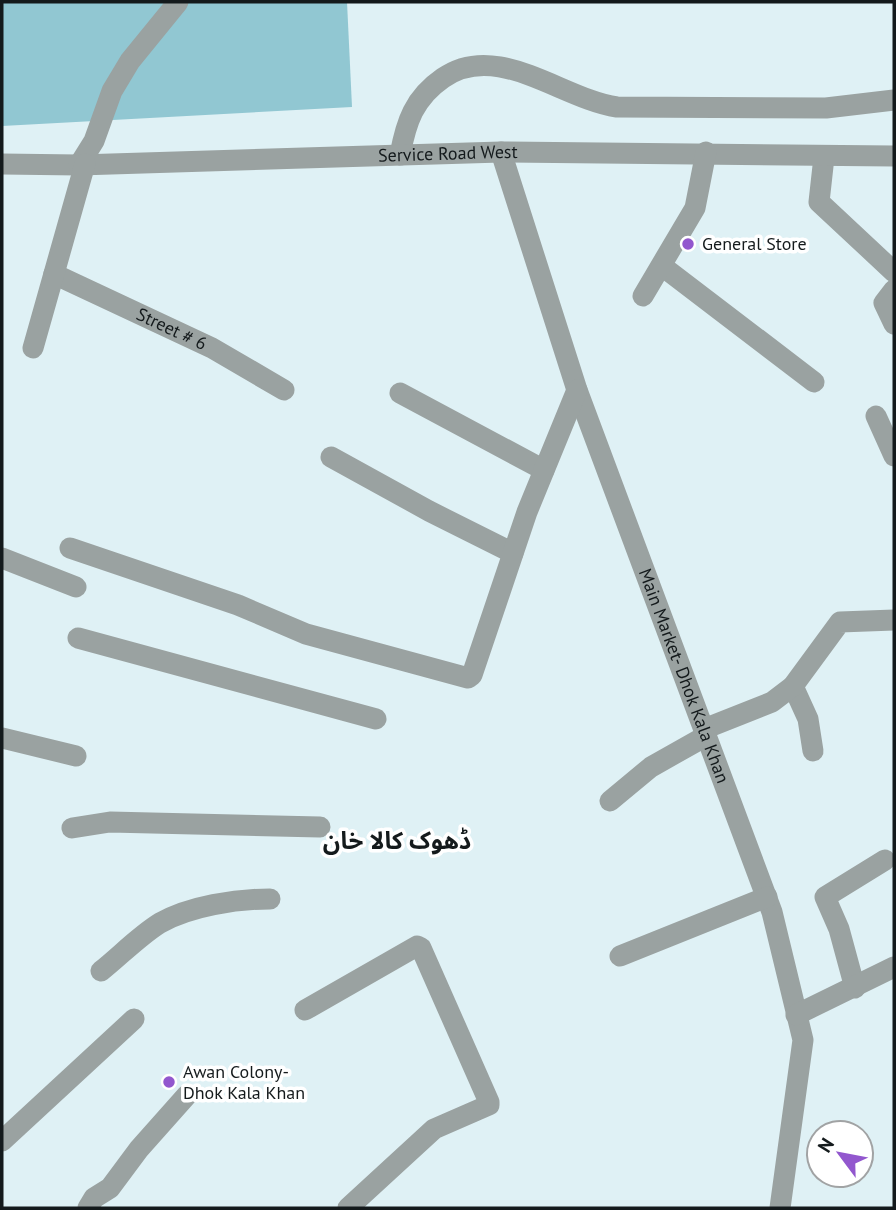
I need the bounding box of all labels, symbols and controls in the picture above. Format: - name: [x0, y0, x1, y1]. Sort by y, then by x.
- street label: Service Road West: [378, 140, 518, 167]
- place label: General Store: [702, 232, 807, 255]
- marker: General Store: [680, 236, 696, 252]
- street label: Street # 6: [133, 302, 211, 355]
- street label: Main Market- Dhok Kala Khan: [634, 565, 735, 786]
- district label: ڈھوک کالا خان: [323, 825, 471, 856]
- place label: Awan Colony- Dhok Kala Khan: [183, 1060, 305, 1104]
- marker: Awan Colony- Dhok Kala Khan: [161, 1074, 177, 1090]
- north arrow: [805, 1119, 875, 1189]
- text: N: [812, 1133, 839, 1157]

